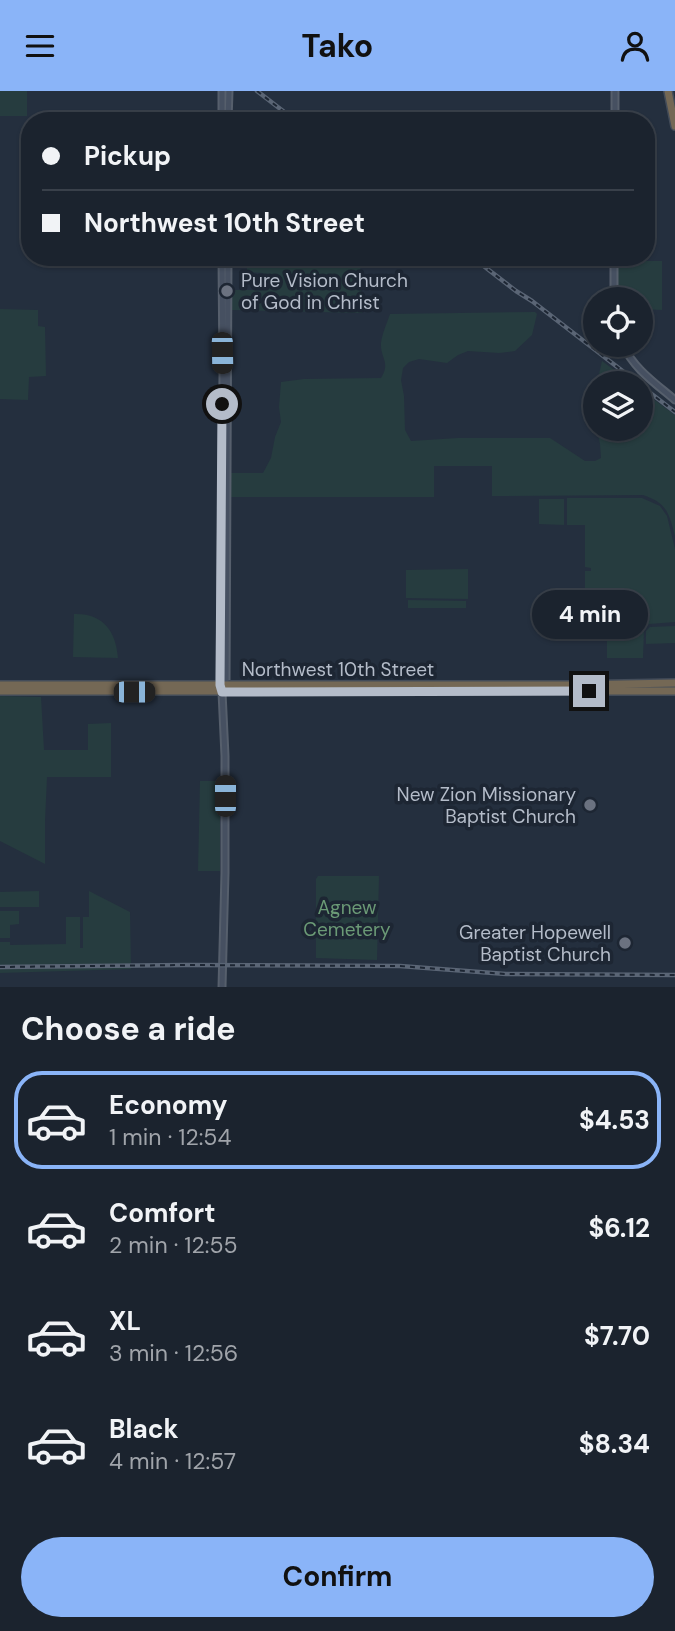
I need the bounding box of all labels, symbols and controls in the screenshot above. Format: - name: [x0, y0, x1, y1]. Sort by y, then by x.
- text: Tako: [302, 25, 373, 67]
- icon: menu: [21, 27, 59, 65]
- icon: person: [616, 27, 654, 65]
- text: Pickup: [84, 139, 171, 173]
- text: Northwest 10th Street: [84, 206, 365, 240]
- place label: Pure Vision Church of God in Christ: [241, 268, 408, 315]
- marker: Pure Vision Church of God in Christ: [219, 283, 235, 299]
- map controls: [583, 287, 653, 441]
- button: locate: [583, 287, 653, 357]
- car: [212, 332, 233, 374]
- button: layers: [583, 371, 653, 441]
- route start: [206, 388, 238, 420]
- callout: 4 min: [531, 589, 647, 639]
- text: 4 min: [559, 599, 621, 629]
- street label: Northwest 10th Street: [242, 657, 434, 682]
- route end: [573, 675, 605, 707]
- car: [114, 682, 156, 703]
- car: [215, 775, 236, 817]
- place label: New Zion Missionary Baptist Church: [397, 782, 576, 829]
- marker: New Zion Missionary Baptist Church: [582, 797, 598, 813]
- park label: Agnew Cemetery: [303, 895, 391, 942]
- place label: Greater Hopewell Baptist Church: [459, 920, 611, 967]
- marker: Greater Hopewell Baptist Church: [617, 935, 633, 951]
- text: Choose a ride: [21, 1008, 236, 1050]
- text: Economy: [109, 1088, 227, 1122]
- icon: car: [25, 1089, 88, 1152]
- text: $4.53: [579, 1103, 650, 1137]
- text: 1 min · 12:54: [109, 1122, 231, 1152]
- text: Comfort: [109, 1196, 215, 1230]
- icon: car: [25, 1197, 88, 1260]
- text: $6.12: [589, 1211, 650, 1245]
- text: 2 min · 12:55: [109, 1230, 238, 1260]
- text: XL: [109, 1304, 141, 1338]
- icon: car: [25, 1305, 88, 1368]
- text: $7.70: [584, 1319, 650, 1353]
- text: 3 min · 12:56: [109, 1338, 238, 1368]
- text: Black: [109, 1412, 179, 1446]
- icon: car: [25, 1413, 88, 1476]
- text: $8.34: [579, 1427, 650, 1461]
- text: 4 min · 12:57: [109, 1446, 236, 1476]
- button: Confirm: [21, 1537, 654, 1617]

